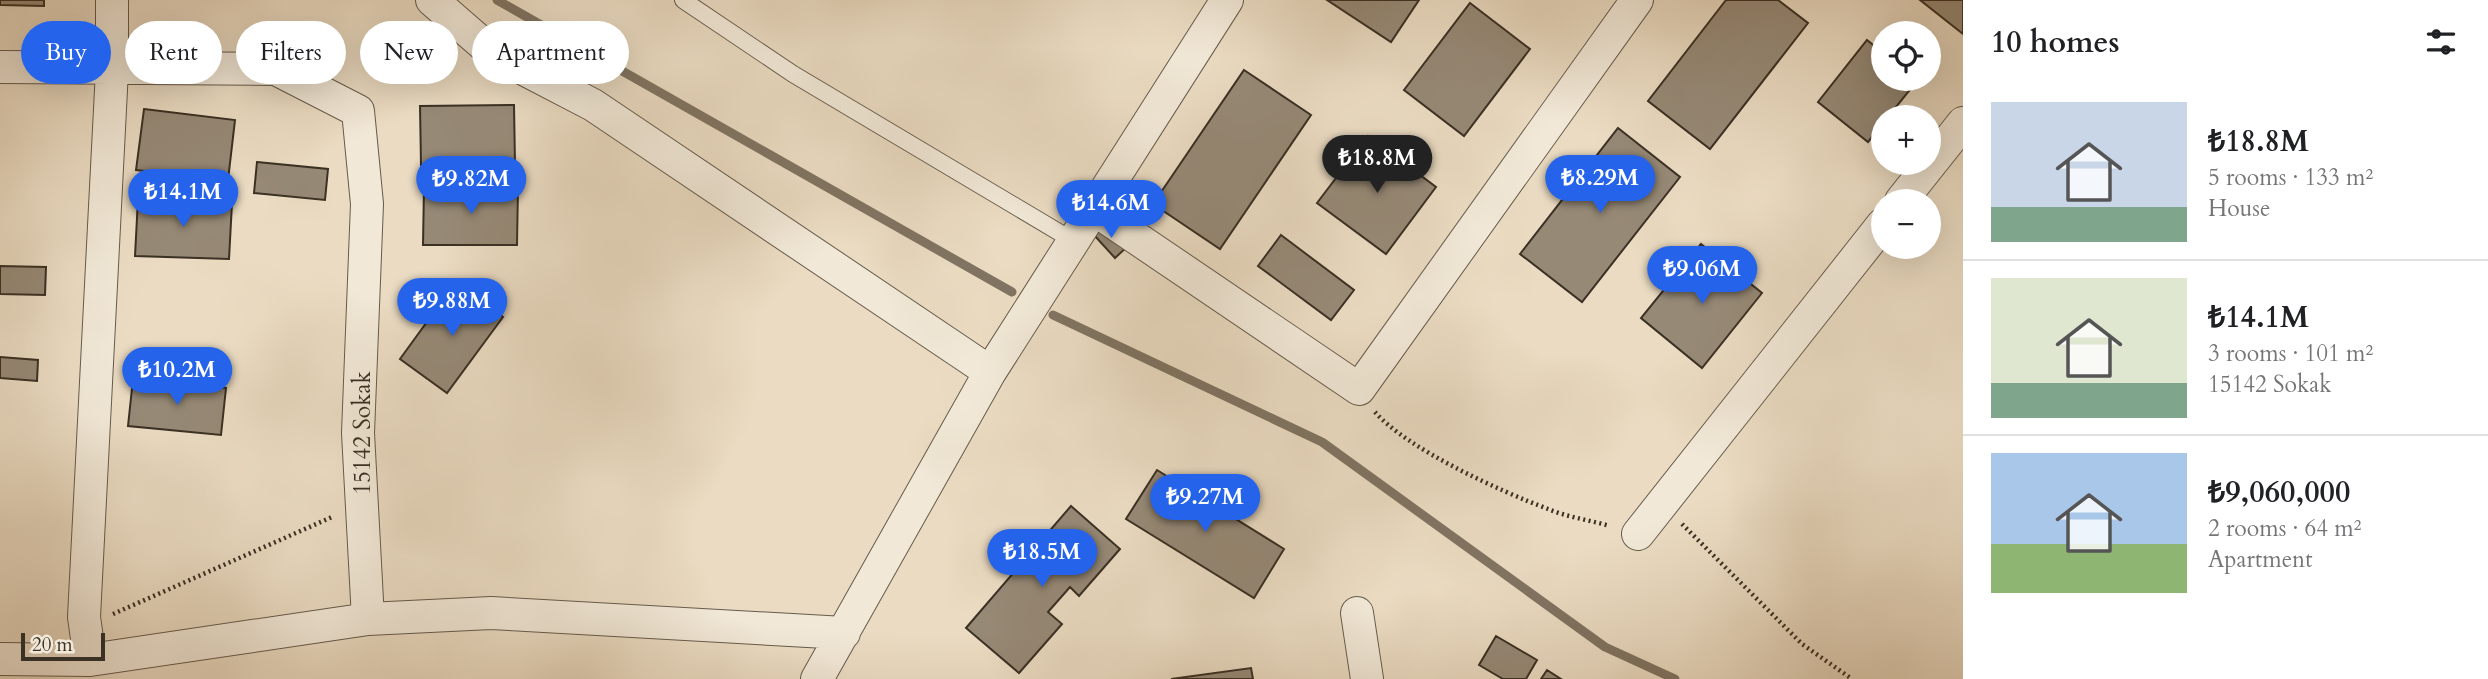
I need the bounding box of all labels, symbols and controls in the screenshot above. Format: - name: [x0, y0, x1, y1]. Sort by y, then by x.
- chip: Buy: [21, 21, 111, 84]
- chip: Rent: [125, 21, 222, 84]
- chip: Filters: [236, 21, 346, 84]
- chip: New: [360, 21, 458, 84]
- chip: Apartment: [472, 21, 629, 84]
- map controls: [1871, 21, 1941, 259]
- button: locate: [1871, 21, 1941, 91]
- text: 10 homes: [1991, 22, 2120, 63]
- icon: filters: [2422, 23, 2460, 61]
- button: +: [1871, 105, 1941, 175]
- text: ₺18.8M: [2208, 121, 2309, 162]
- icon: home: [2047, 130, 2131, 214]
- pin: ₺18.8M: [1320, 136, 1434, 195]
- text: ₺18.8M: [1338, 142, 1416, 173]
- pin: ₺9.82M: [414, 156, 528, 216]
- pin: ₺8.29M: [1543, 156, 1657, 215]
- text: ₺8.29M: [1561, 162, 1639, 193]
- text: 5 rooms · 133 m²: [2208, 162, 2373, 193]
- text: ₺9.82M: [432, 163, 510, 194]
- pin: ₺14.1M: [126, 170, 240, 229]
- text: ₺14.1M: [144, 176, 222, 207]
- pin: ₺14.6M: [1054, 180, 1168, 240]
- text: ₺14.6M: [1072, 187, 1150, 218]
- button: −: [1871, 189, 1941, 259]
- text: House: [2208, 193, 2270, 224]
- pin: ₺9.06M: [1645, 246, 1759, 306]
- text: ₺9.06M: [1663, 253, 1741, 284]
- pin: ₺9.88M: [395, 278, 509, 338]
- text: ₺9.88M: [413, 285, 491, 316]
- text: ₺14.1M: [2208, 297, 2309, 338]
- icon: home: [2047, 306, 2131, 390]
- text: 3 rooms · 101 m²: [2208, 338, 2373, 369]
- pin: ₺10.2M: [120, 348, 234, 407]
- text: ₺10.2M: [138, 354, 216, 385]
- text: 15142 Sokak: [2208, 369, 2332, 400]
- street label: 15142 Sokak: [347, 371, 378, 495]
- text: ₺9,060,000: [2208, 472, 2350, 513]
- pin: ₺9.27M: [1148, 475, 1262, 534]
- text: ₺9.27M: [1166, 481, 1244, 512]
- icon: home: [2047, 481, 2131, 565]
- text: 2 rooms · 64 m²: [2208, 513, 2361, 544]
- pin: ₺18.5M: [985, 530, 1099, 589]
- text: ₺18.5M: [1003, 536, 1081, 567]
- text: Apartment: [2208, 544, 2312, 575]
- scale bar: [21, 630, 105, 662]
- text: 20 m: [32, 632, 73, 658]

